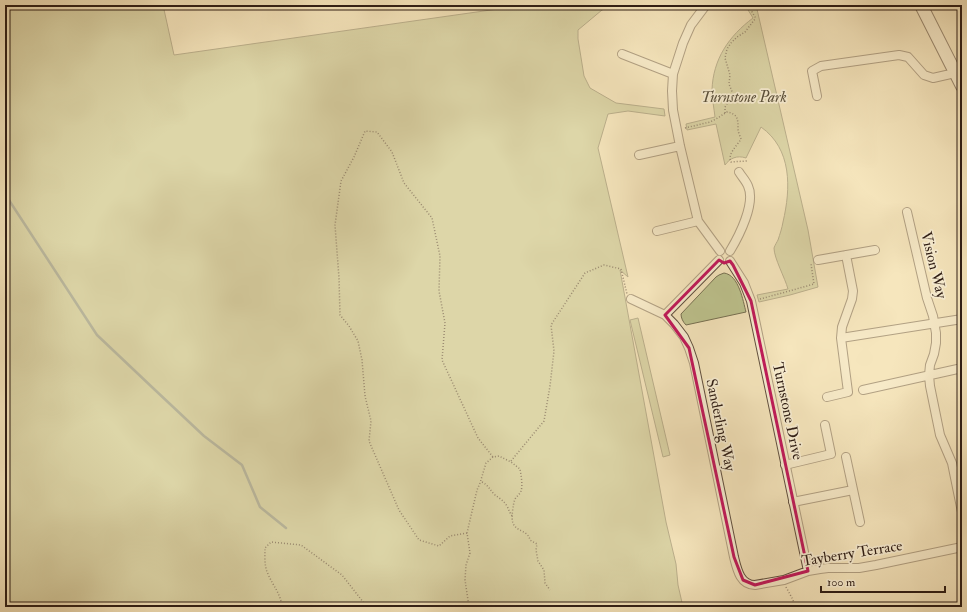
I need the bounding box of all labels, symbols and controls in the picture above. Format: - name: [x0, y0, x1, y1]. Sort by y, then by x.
- park label: Turnstone Park: [701, 88, 787, 107]
- street label: Vision Way: [916, 230, 951, 301]
- street label: Turnstone Drive: [768, 361, 807, 462]
- street label: Sanderling Way: [701, 377, 740, 473]
- street label: Tayberry Terrace: [800, 536, 904, 571]
- scale bar: [821, 568, 945, 594]
- text: 100 m: [827, 575, 856, 590]

